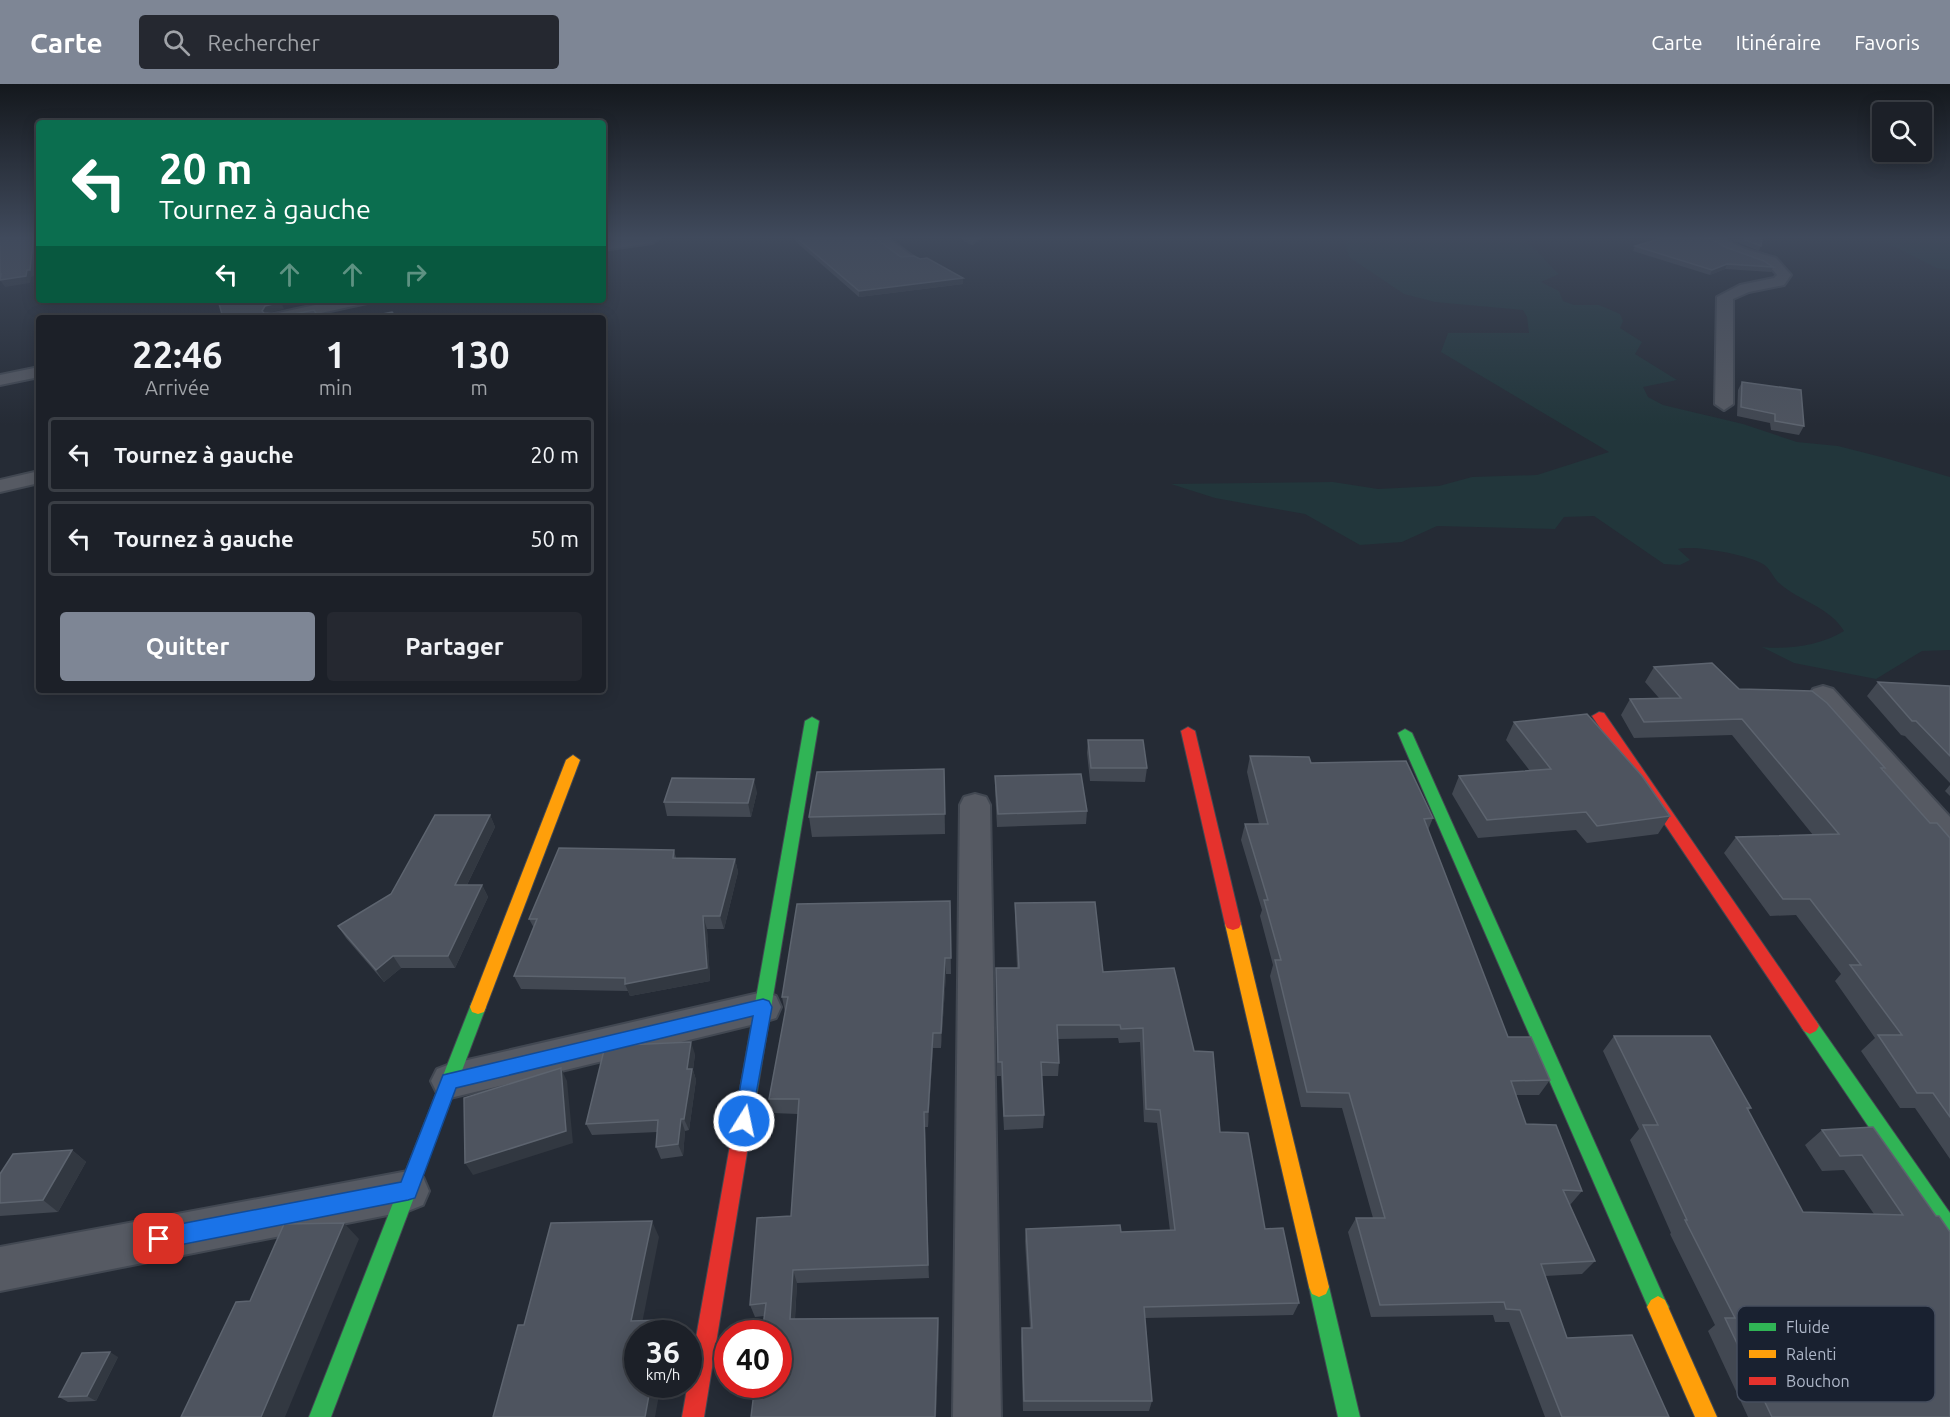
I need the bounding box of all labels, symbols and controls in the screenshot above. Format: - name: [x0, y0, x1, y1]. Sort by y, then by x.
- search box: [139, 15, 559, 69]
- icon: search: [160, 26, 193, 59]
- text: Carte: [30, 27, 103, 58]
- text: Rechercher: [208, 30, 320, 55]
- text: Carte: [1651, 30, 1703, 54]
- text: Itinéraire: [1736, 30, 1821, 54]
- text: Favoris: [1854, 30, 1920, 54]
- map controls: [1872, 102, 1932, 162]
- button: search: [1872, 102, 1932, 162]
- icon: left: [60, 144, 138, 222]
- text: 20 m: [159, 145, 253, 192]
- text: Tournez à gauche: [159, 194, 371, 224]
- icon: left: [210, 258, 243, 291]
- icon: ahead: [273, 258, 306, 291]
- icon: ahead: [336, 258, 369, 291]
- icon: right: [399, 258, 432, 291]
- text: 22:46: [132, 334, 222, 375]
- text: 1: [325, 334, 346, 375]
- text: 130: [449, 334, 510, 375]
- text: Arrivée: [145, 376, 210, 399]
- text: min: [319, 376, 352, 399]
- text: m: [471, 376, 488, 399]
- icon: left: [63, 438, 96, 471]
- text: Tournez à gauche: [114, 442, 294, 467]
- text: 20 m: [530, 442, 579, 467]
- icon: left: [63, 522, 96, 555]
- text: Tournez à gauche: [114, 526, 294, 551]
- text: 50 m: [530, 526, 579, 551]
- button: Quitter: [60, 612, 315, 681]
- button: Partager: [327, 612, 582, 681]
- position arrow: [712, 1089, 776, 1153]
- pin: [133, 1213, 184, 1264]
- icon: arrive: [142, 1222, 175, 1255]
- legend: [1737, 1306, 1935, 1402]
- text: Fluide: [1786, 1318, 1830, 1336]
- speed limit sign: 40: [714, 1320, 792, 1398]
- text: 36: [646, 1335, 680, 1369]
- text: Ralenti: [1786, 1345, 1837, 1363]
- text: km/h: [646, 1366, 680, 1383]
- text: Bouchon: [1786, 1372, 1850, 1390]

